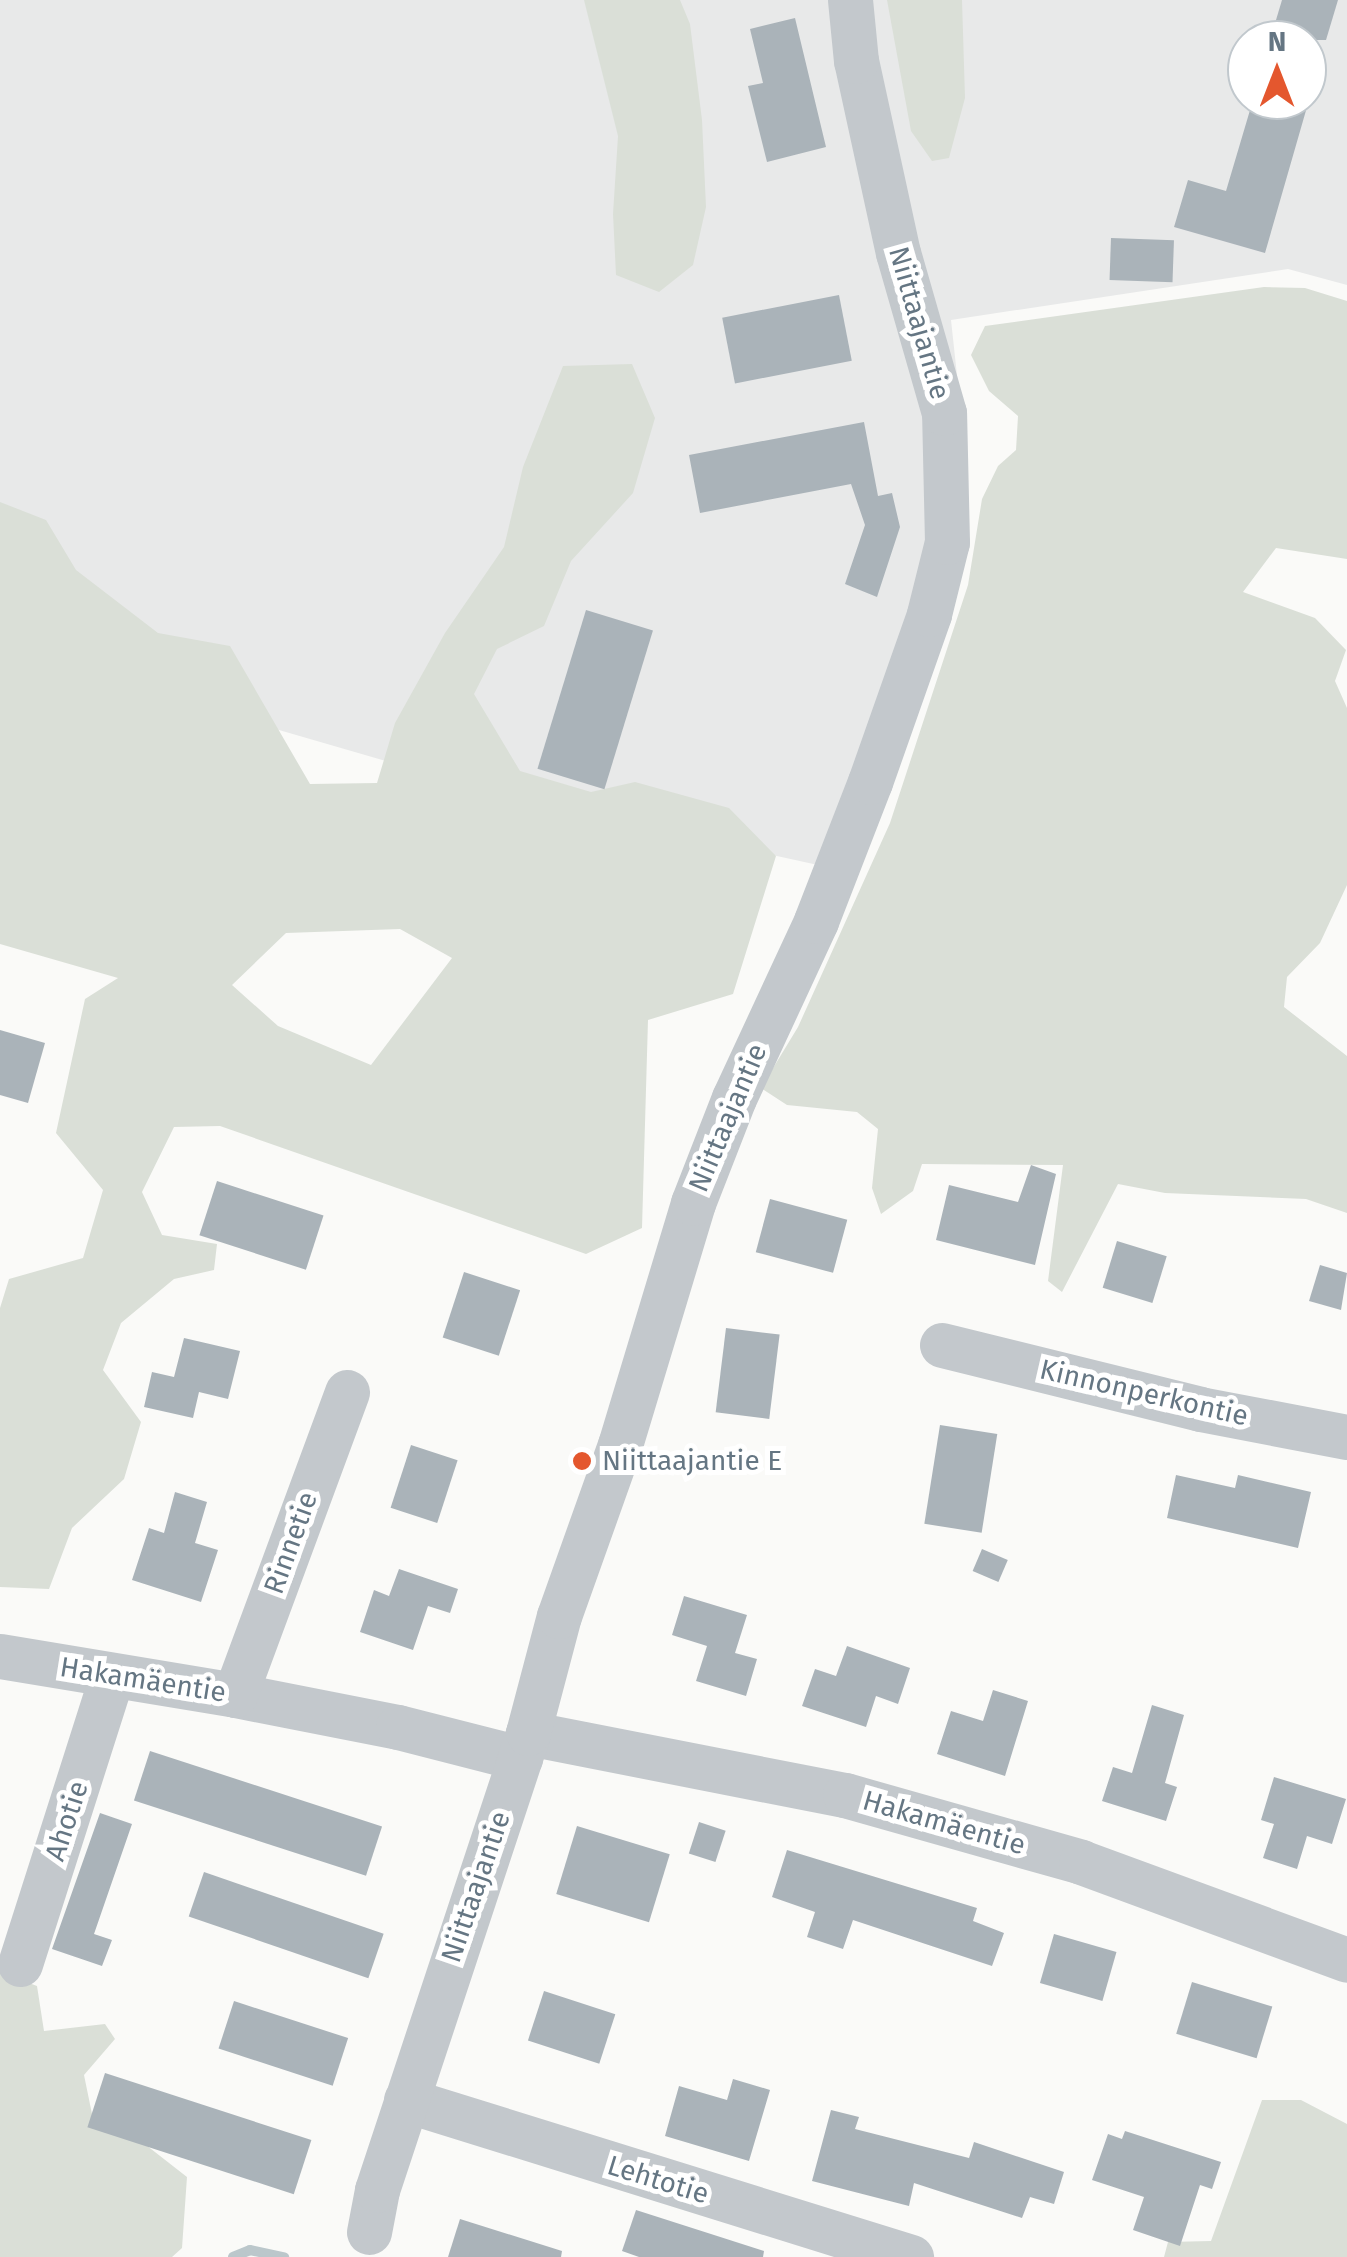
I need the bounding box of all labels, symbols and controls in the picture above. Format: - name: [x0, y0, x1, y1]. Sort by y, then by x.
- north arrow: [1227, 20, 1327, 120]
- text: N: [1268, 25, 1286, 58]
- street label: Niittaajantie: [881, 243, 957, 403]
- street label: Niittaajantie: [682, 1039, 774, 1197]
- street label: Kinnonperkontie: [1037, 1353, 1251, 1433]
- place label: Niittaajantie E: [602, 1444, 782, 1478]
- marker: Niittaajantie E: [571, 1450, 593, 1472]
- street label: Rinnetie: [257, 1487, 325, 1599]
- street label: Hakamäentie: [58, 1650, 228, 1710]
- street label: Ahotie: [38, 1777, 96, 1865]
- street label: Hakamäentie: [859, 1784, 1029, 1862]
- street label: Niittaajantie: [434, 1807, 518, 1967]
- street label: Lehtotie: [603, 2149, 713, 2211]

